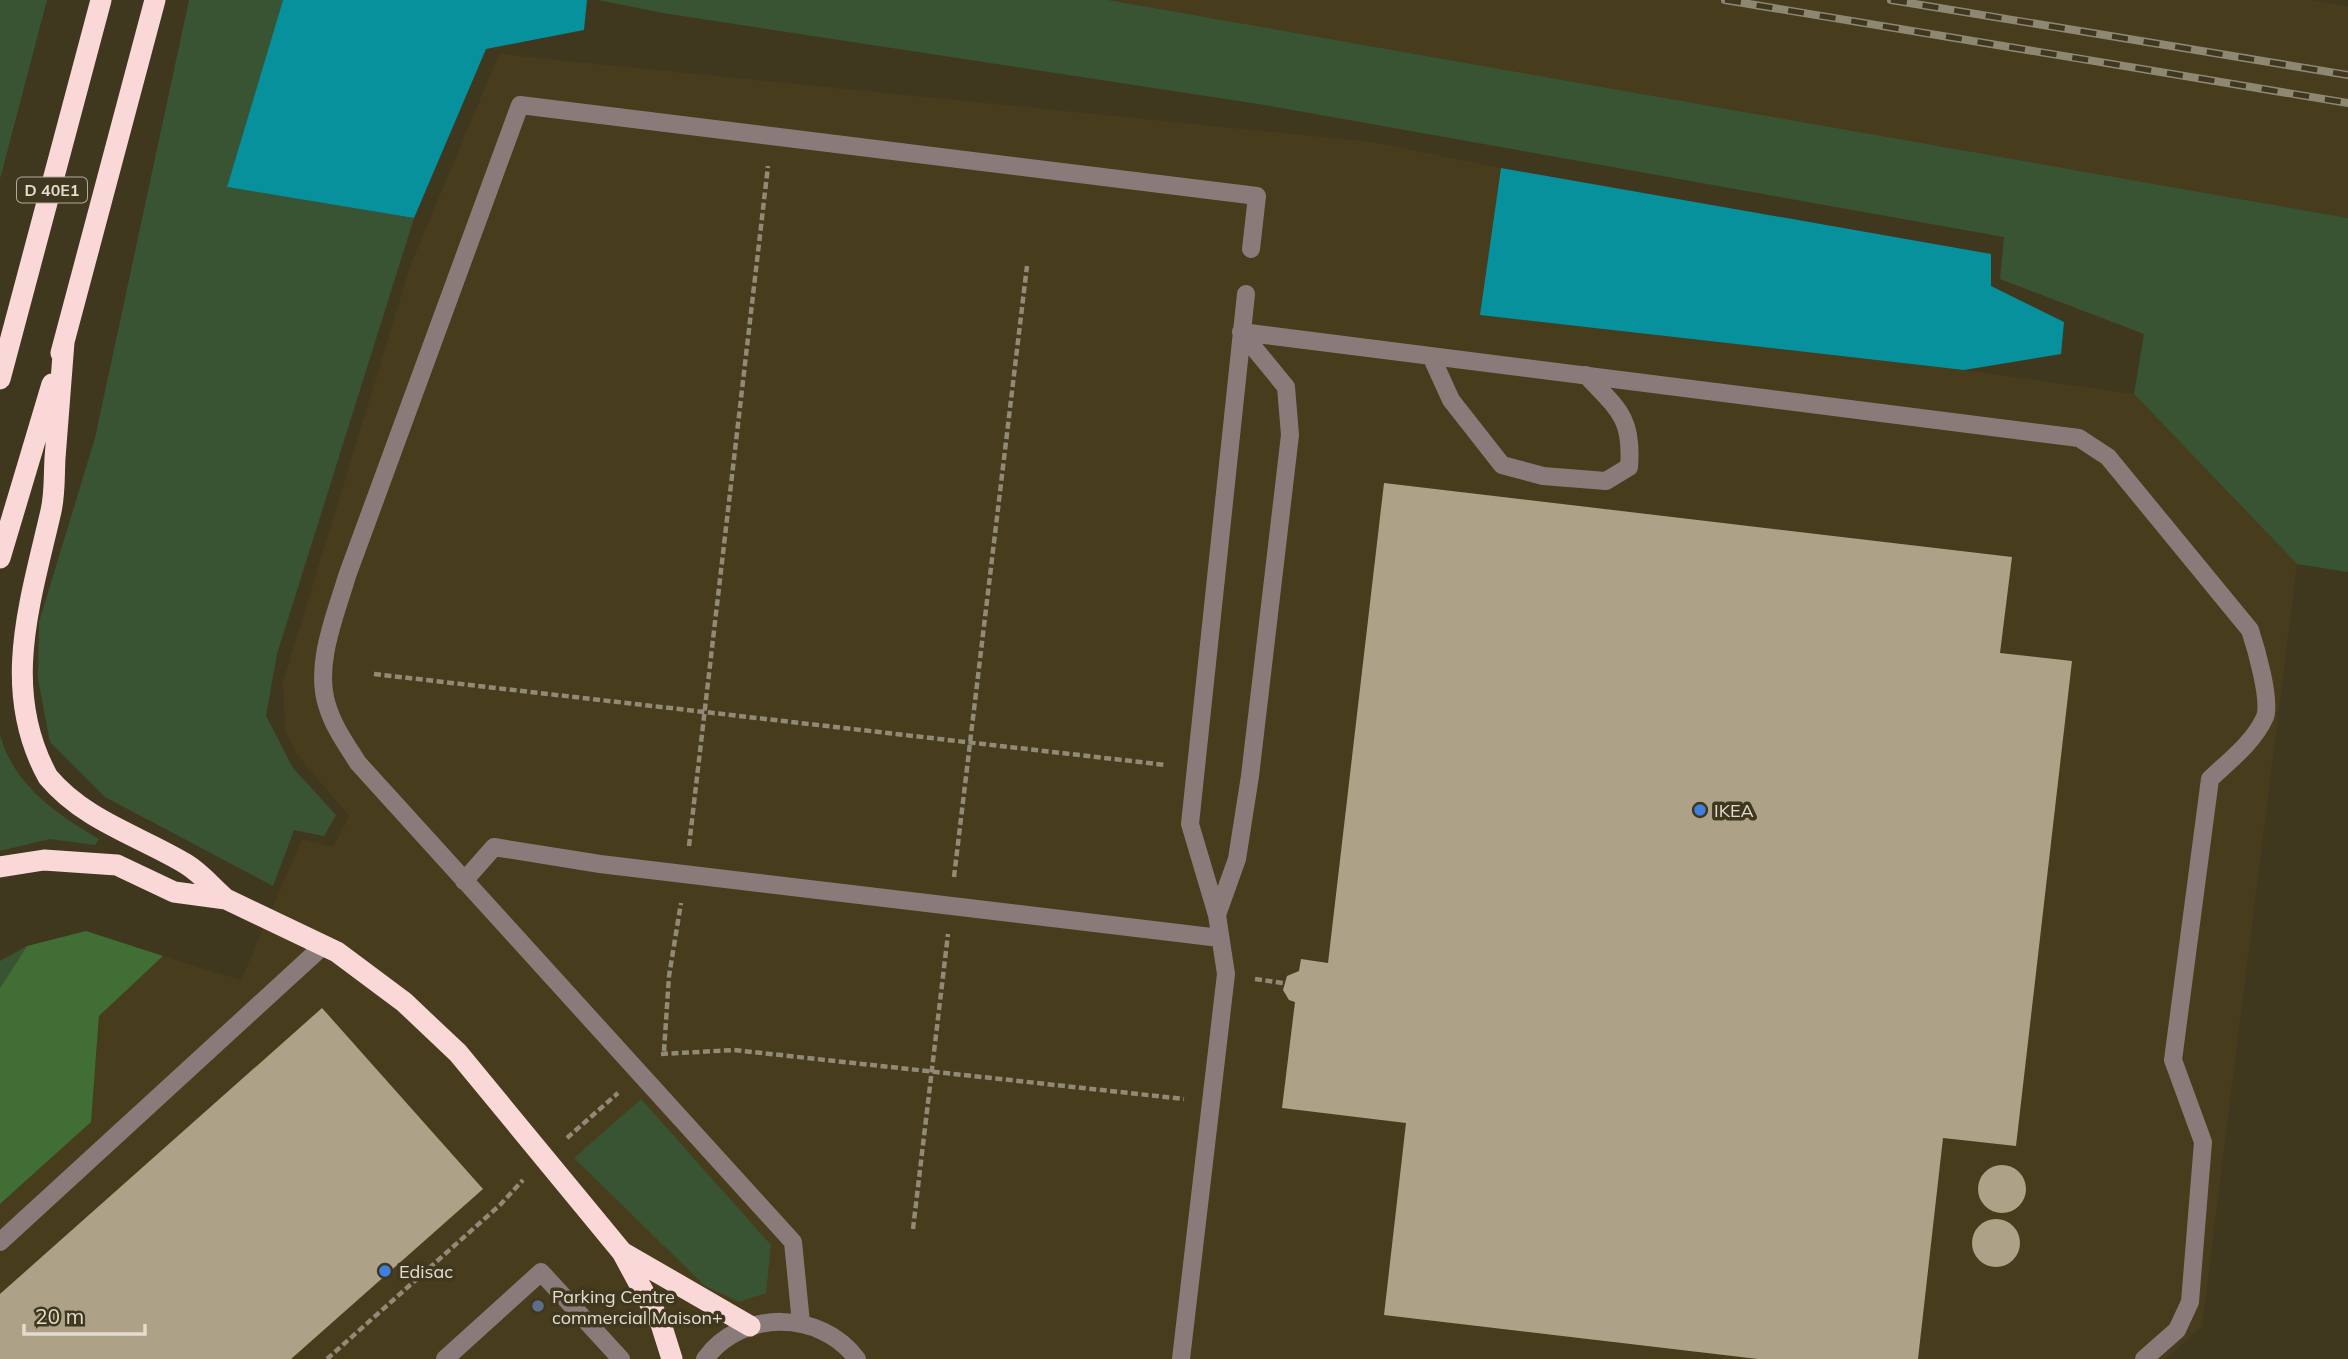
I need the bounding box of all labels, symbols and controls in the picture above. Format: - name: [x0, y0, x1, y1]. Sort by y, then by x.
- road number: D 40E1: [17, 178, 87, 202]
- place label: IKEA: [1714, 799, 1754, 822]
- marker: IKEA: [1692, 802, 1708, 818]
- place label: Edisac: [399, 1260, 453, 1283]
- marker: Edisac: [377, 1263, 393, 1279]
- place label: Parking Centre commercial Maison+: [552, 1285, 723, 1329]
- scale bar: [24, 1292, 145, 1336]
- marker: Parking Centre commercial Maison+: [530, 1298, 546, 1314]
- text: 20 m: [35, 1303, 84, 1329]

